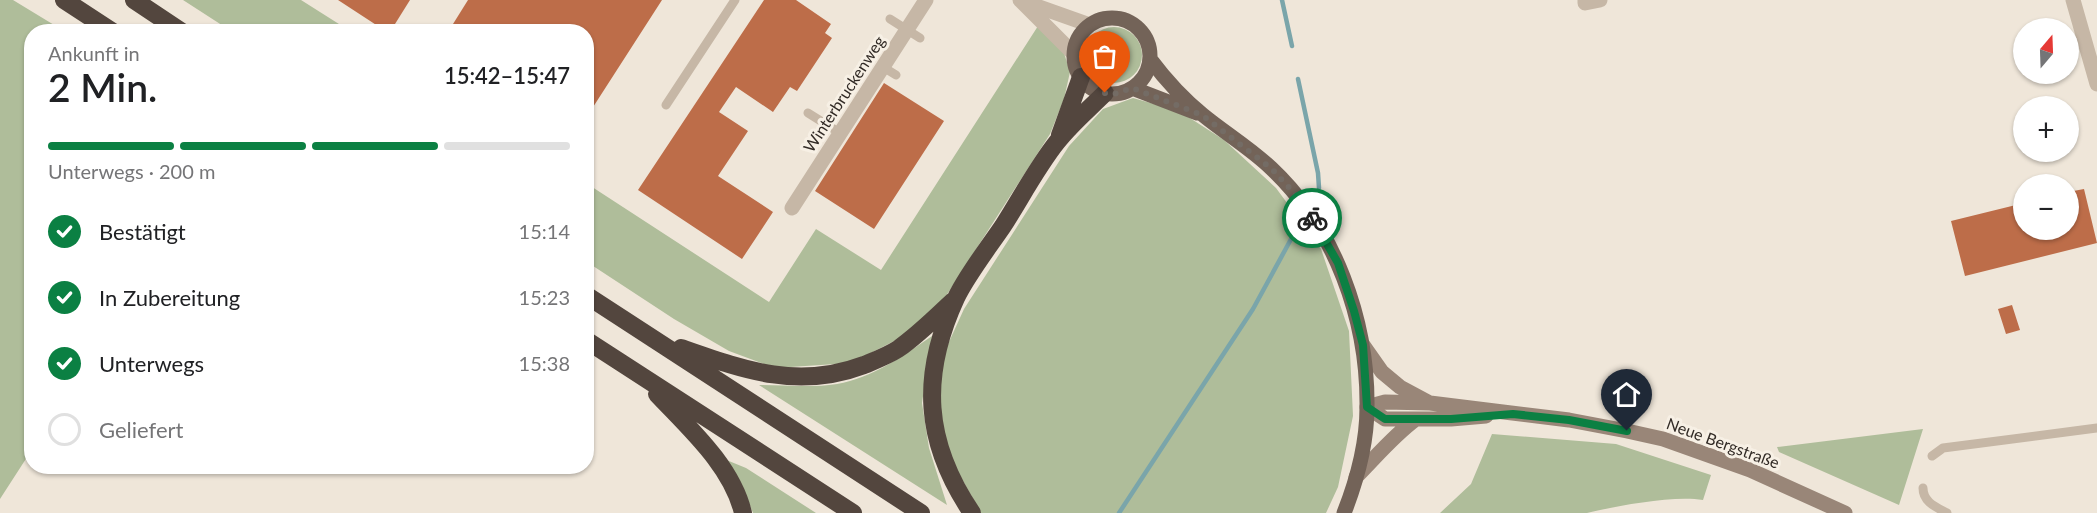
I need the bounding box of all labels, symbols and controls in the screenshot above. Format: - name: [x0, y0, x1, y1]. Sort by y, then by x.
- north arrow: [2013, 18, 2079, 84]
- map controls: [2013, 18, 2079, 240]
- pin: [1079, 31, 1130, 93]
- street label: Winterbruckenweg: [799, 32, 888, 155]
- icon: bag: [1088, 40, 1121, 73]
- text: Ankunft in: [48, 41, 140, 65]
- text: 15:42–15:47: [444, 62, 570, 89]
- text: 2 Min.: [48, 64, 157, 110]
- button: +: [2013, 96, 2079, 162]
- text: Unterwegs · 200 m: [48, 159, 215, 183]
- button: −: [2013, 174, 2079, 240]
- courier: [1282, 188, 1342, 248]
- icon: bike: [1296, 202, 1329, 235]
- icon: check: [48, 215, 81, 248]
- text: Bestätigt: [99, 218, 186, 245]
- text: 15:14: [519, 219, 570, 243]
- icon: check: [48, 281, 81, 314]
- text: In Zubereitung: [99, 284, 240, 311]
- text: 15:23: [519, 285, 570, 309]
- icon: check: [48, 347, 81, 380]
- text: Unterwegs: [99, 350, 204, 377]
- text: 15:38: [519, 351, 570, 375]
- pin: [1601, 369, 1652, 431]
- icon: home: [1610, 378, 1643, 411]
- street label: Neue Bergstraße: [1664, 413, 1782, 472]
- text: Geliefert: [99, 416, 183, 443]

